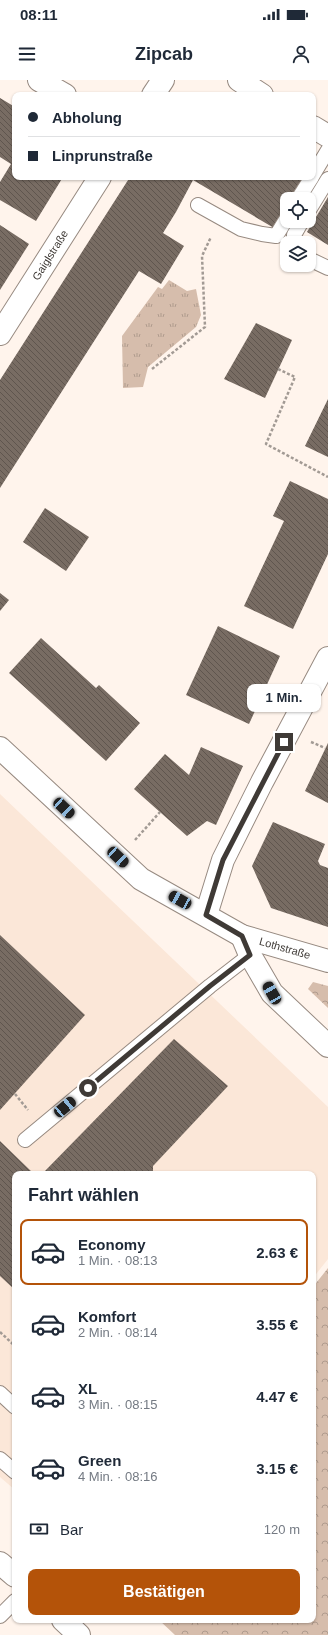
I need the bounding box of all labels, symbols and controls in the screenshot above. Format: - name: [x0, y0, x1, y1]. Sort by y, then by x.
- text: 08:11: [20, 6, 58, 23]
- icon: menu: [16, 43, 38, 65]
- icon: person: [290, 43, 312, 65]
- text: Zipcab: [135, 44, 193, 64]
- text: Abholung: [52, 109, 122, 126]
- text: Linprunstraße: [52, 147, 153, 164]
- map controls: [280, 192, 316, 272]
- button: locate: [280, 192, 316, 228]
- street label: Gaiglstraße: [30, 228, 70, 282]
- button: layers: [280, 236, 316, 272]
- callout: 1 Min.: [247, 684, 321, 712]
- text: 1 Min.: [266, 690, 302, 705]
- route end: [275, 733, 293, 751]
- car: [51, 795, 77, 821]
- car: [105, 844, 131, 870]
- car: [167, 889, 193, 911]
- street label: Lothstraße: [258, 935, 312, 961]
- car: [261, 980, 283, 1006]
- route start: [79, 1079, 97, 1097]
- car: [52, 1095, 78, 1119]
- text: Fahrt wählen: [28, 1185, 139, 1205]
- icon: car: [30, 1234, 66, 1270]
- text: Economy: [78, 1236, 146, 1253]
- text: 2.63 €: [256, 1244, 298, 1261]
- text: 1 Min. · 08:13: [78, 1253, 158, 1268]
- icon: car: [30, 1306, 66, 1342]
- text: Komfort: [78, 1308, 136, 1325]
- text: 3.55 €: [256, 1316, 298, 1333]
- text: 2 Min. · 08:14: [78, 1325, 158, 1340]
- icon: car: [30, 1378, 66, 1414]
- text: XL: [78, 1380, 97, 1397]
- text: 4.47 €: [256, 1388, 298, 1405]
- text: 3 Min. · 08:15: [78, 1397, 158, 1412]
- icon: car: [30, 1450, 66, 1486]
- text: Green: [78, 1452, 121, 1469]
- text: 3.15 €: [256, 1460, 298, 1477]
- text: 4 Min. · 08:16: [78, 1469, 158, 1484]
- icon: cash: [28, 1518, 50, 1540]
- text: Bar: [60, 1521, 83, 1538]
- text: 120 m: [264, 1522, 300, 1537]
- button: Bestätigen: [28, 1569, 300, 1615]

